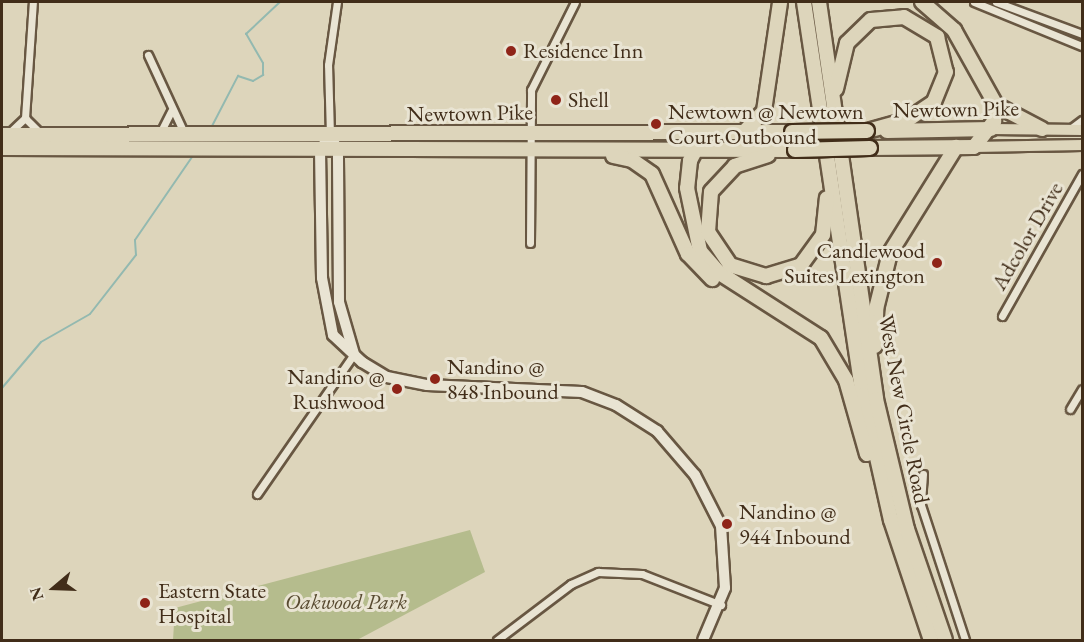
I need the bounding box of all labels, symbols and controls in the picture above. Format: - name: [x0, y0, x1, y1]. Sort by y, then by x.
- place label: Residence Inn: [523, 38, 643, 64]
- marker: Residence Inn: [504, 44, 518, 58]
- place label: Shell: [568, 87, 609, 113]
- marker: Shell: [549, 93, 563, 107]
- street label: Newtown Pike: [893, 95, 1019, 123]
- place label: Newtown @ Newtown Court Outbound: [668, 98, 864, 150]
- street label: Newtown Pike: [407, 99, 533, 127]
- marker: Newtown @ Newtown Court Outbound: [649, 117, 663, 131]
- street label: Adcolor Drive: [985, 177, 1069, 295]
- place label: Candlewood Suites Lexington: [784, 237, 925, 288]
- marker: Candlewood Suites Lexington: [930, 256, 944, 270]
- street label: West New Circle Road: [873, 312, 935, 506]
- place label: Nandino @ 848 Inbound: [447, 353, 559, 404]
- place label: Nandino @ Rushwood: [287, 363, 385, 414]
- marker: Nandino @ 848 Inbound: [428, 372, 442, 386]
- marker: Nandino @ Rushwood: [390, 382, 404, 396]
- place label: Nandino @ 944 Inbound: [739, 498, 851, 550]
- marker: Nandino @ 944 Inbound: [720, 517, 734, 531]
- north arrow: [24, 558, 84, 618]
- place label: Eastern State Hospital: [158, 577, 266, 628]
- text: N: [24, 584, 49, 604]
- park label: Oakwood Park: [285, 589, 407, 615]
- marker: Eastern State Hospital: [136, 594, 154, 612]

